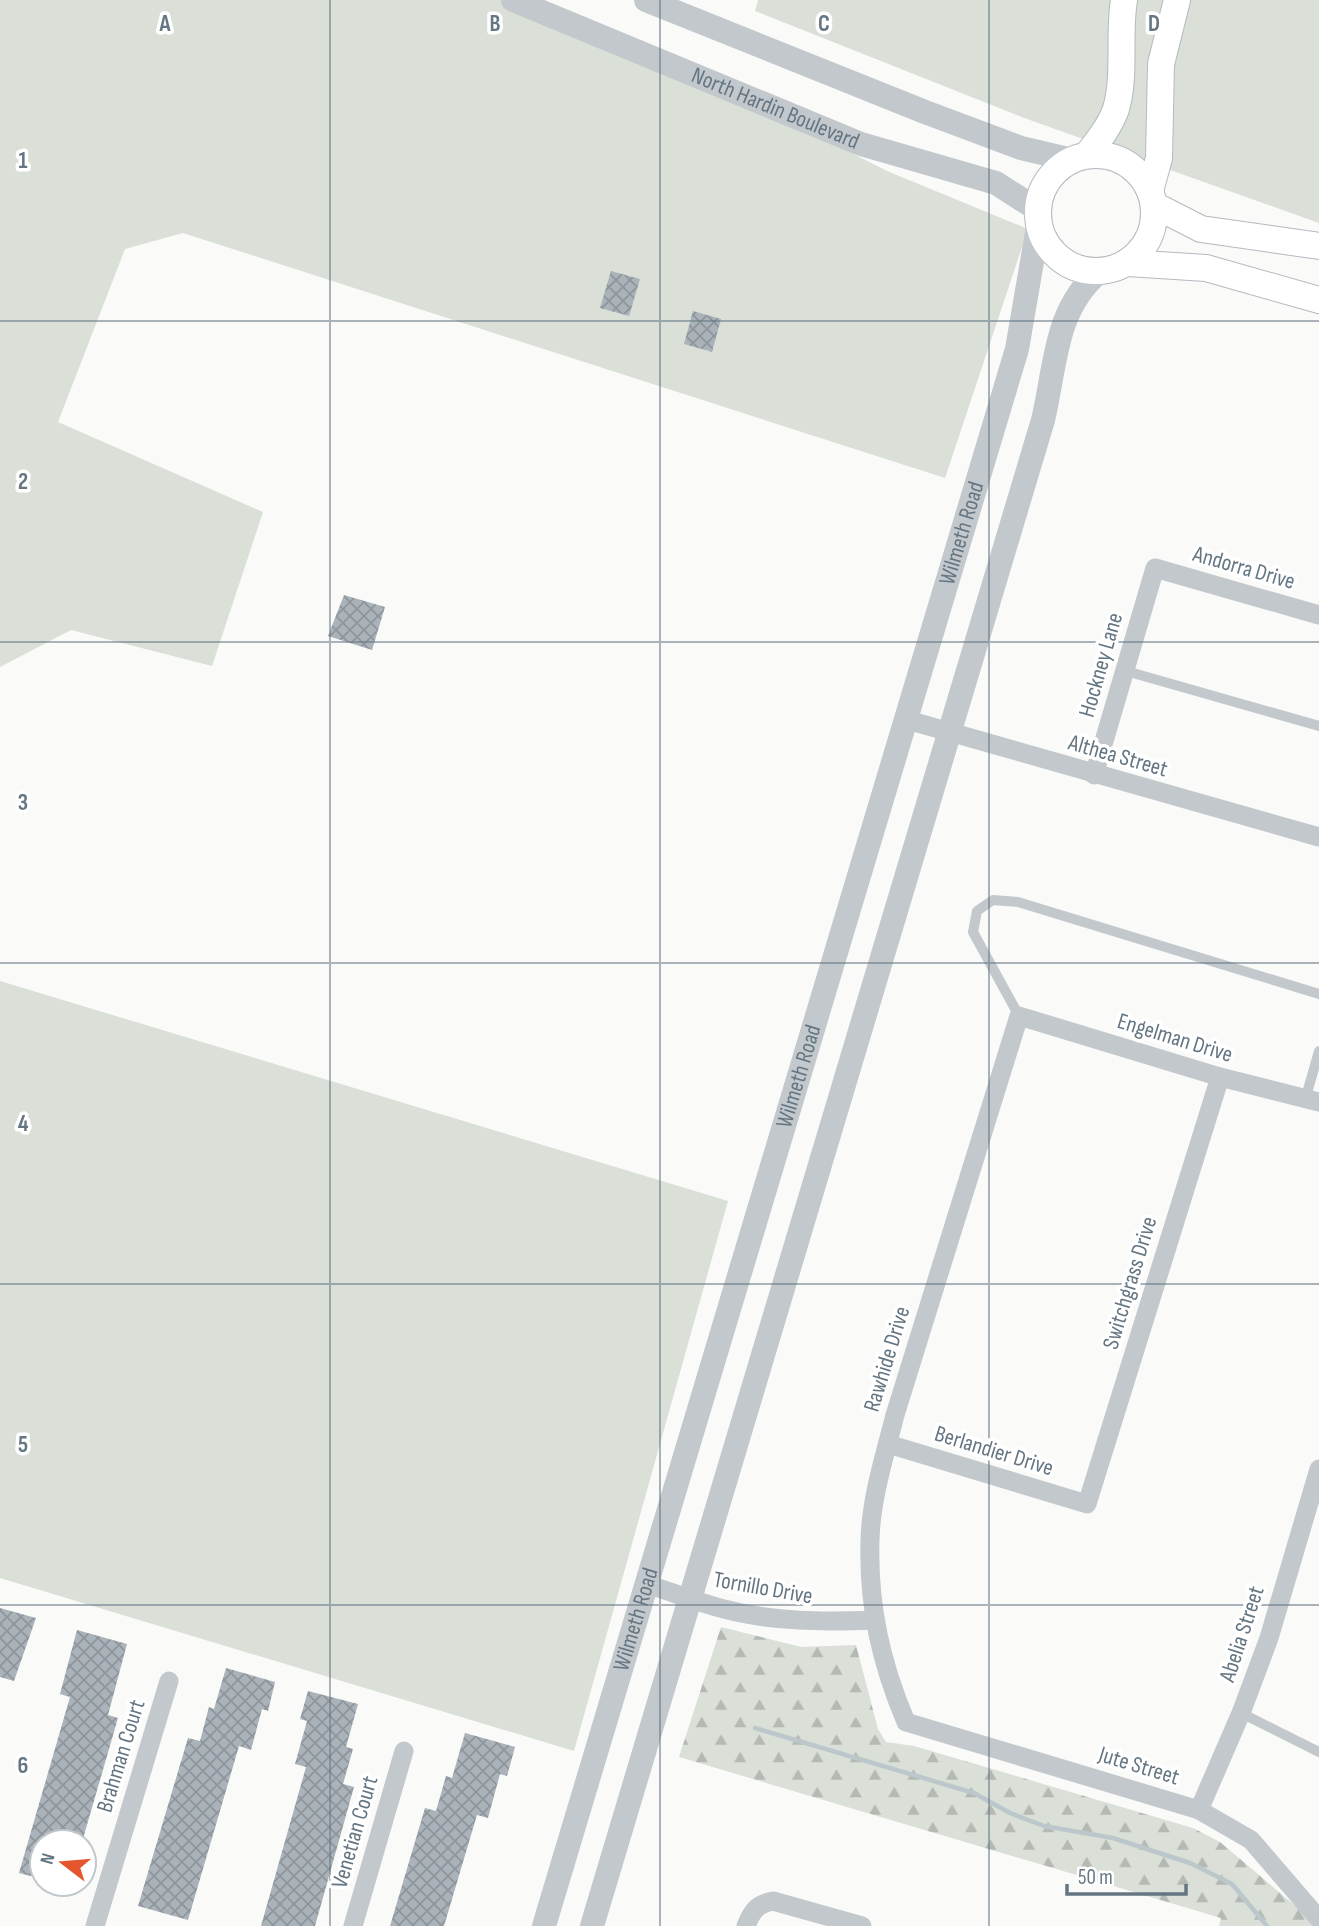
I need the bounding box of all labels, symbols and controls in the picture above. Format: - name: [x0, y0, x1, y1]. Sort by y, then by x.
- text: A: [159, 10, 172, 38]
- text: B: [490, 10, 501, 38]
- text: C: [818, 10, 830, 38]
- text: D: [1148, 10, 1160, 38]
- street label: North Hardin Boulevard: [687, 61, 863, 156]
- text: 1: [18, 147, 28, 175]
- text: 2: [18, 468, 28, 496]
- street label: Wilmeth Road: [933, 478, 990, 588]
- street label: Andorra Drive: [1189, 540, 1298, 596]
- street label: Hockney Lane: [1073, 610, 1129, 720]
- street label: Althea Street: [1064, 728, 1171, 783]
- text: 3: [18, 789, 28, 817]
- street label: Engelman Drive: [1114, 1007, 1236, 1069]
- street label: Wilmeth Road: [770, 1021, 828, 1131]
- text: 4: [18, 1110, 29, 1138]
- street label: Switchgrass Drive: [1097, 1213, 1163, 1353]
- street label: Rawhide Drive: [858, 1303, 916, 1415]
- street label: Berlandier Drive: [931, 1420, 1057, 1482]
- text: 5: [18, 1431, 28, 1459]
- street label: Wilmeth Road: [607, 1565, 665, 1674]
- street label: Tornillo Drive: [711, 1566, 815, 1610]
- street label: Abelia Street: [1213, 1583, 1271, 1686]
- street label: Brahman Court: [91, 1696, 151, 1816]
- street label: Jute Street: [1094, 1740, 1183, 1791]
- text: 6: [18, 1752, 28, 1780]
- street label: Venetian Court: [326, 1773, 384, 1891]
- north arrow: [28, 1828, 98, 1898]
- text: N: [36, 1851, 61, 1867]
- scale bar: [1067, 1853, 1186, 1897]
- text: 50 m: [1078, 1865, 1113, 1890]

